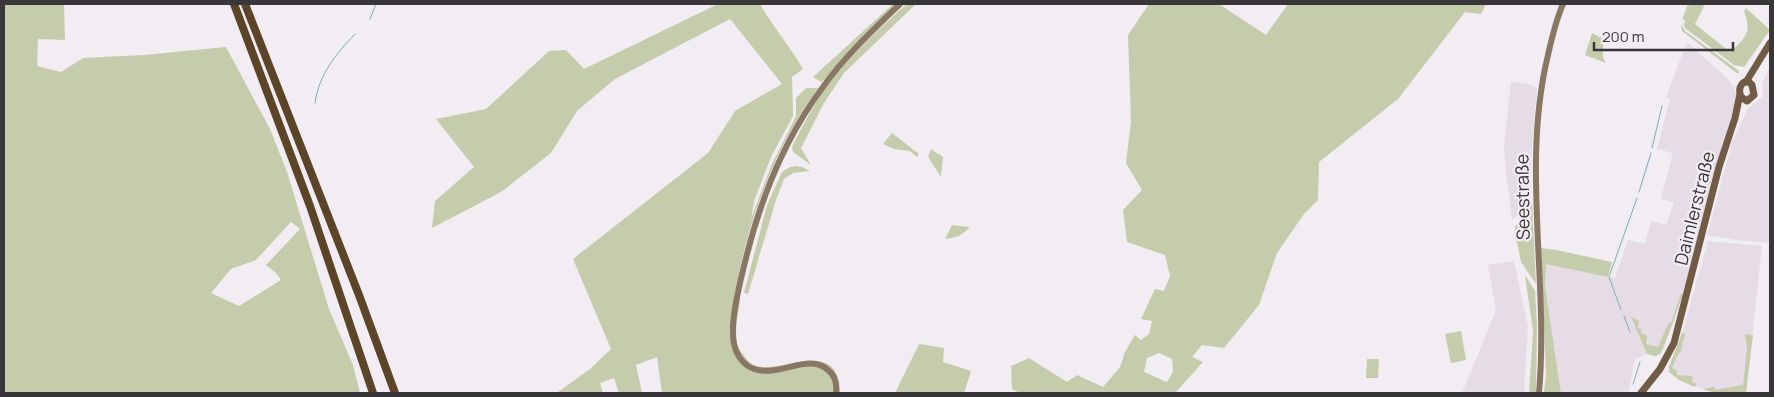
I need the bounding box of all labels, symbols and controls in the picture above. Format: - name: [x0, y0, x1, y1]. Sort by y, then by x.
- scale bar: [1594, 20, 1733, 52]
- text: 200 m: [1602, 26, 1645, 47]
- street label: Daimlerstraße: [1668, 149, 1720, 267]
- street label: Seestraße: [1509, 154, 1535, 240]

